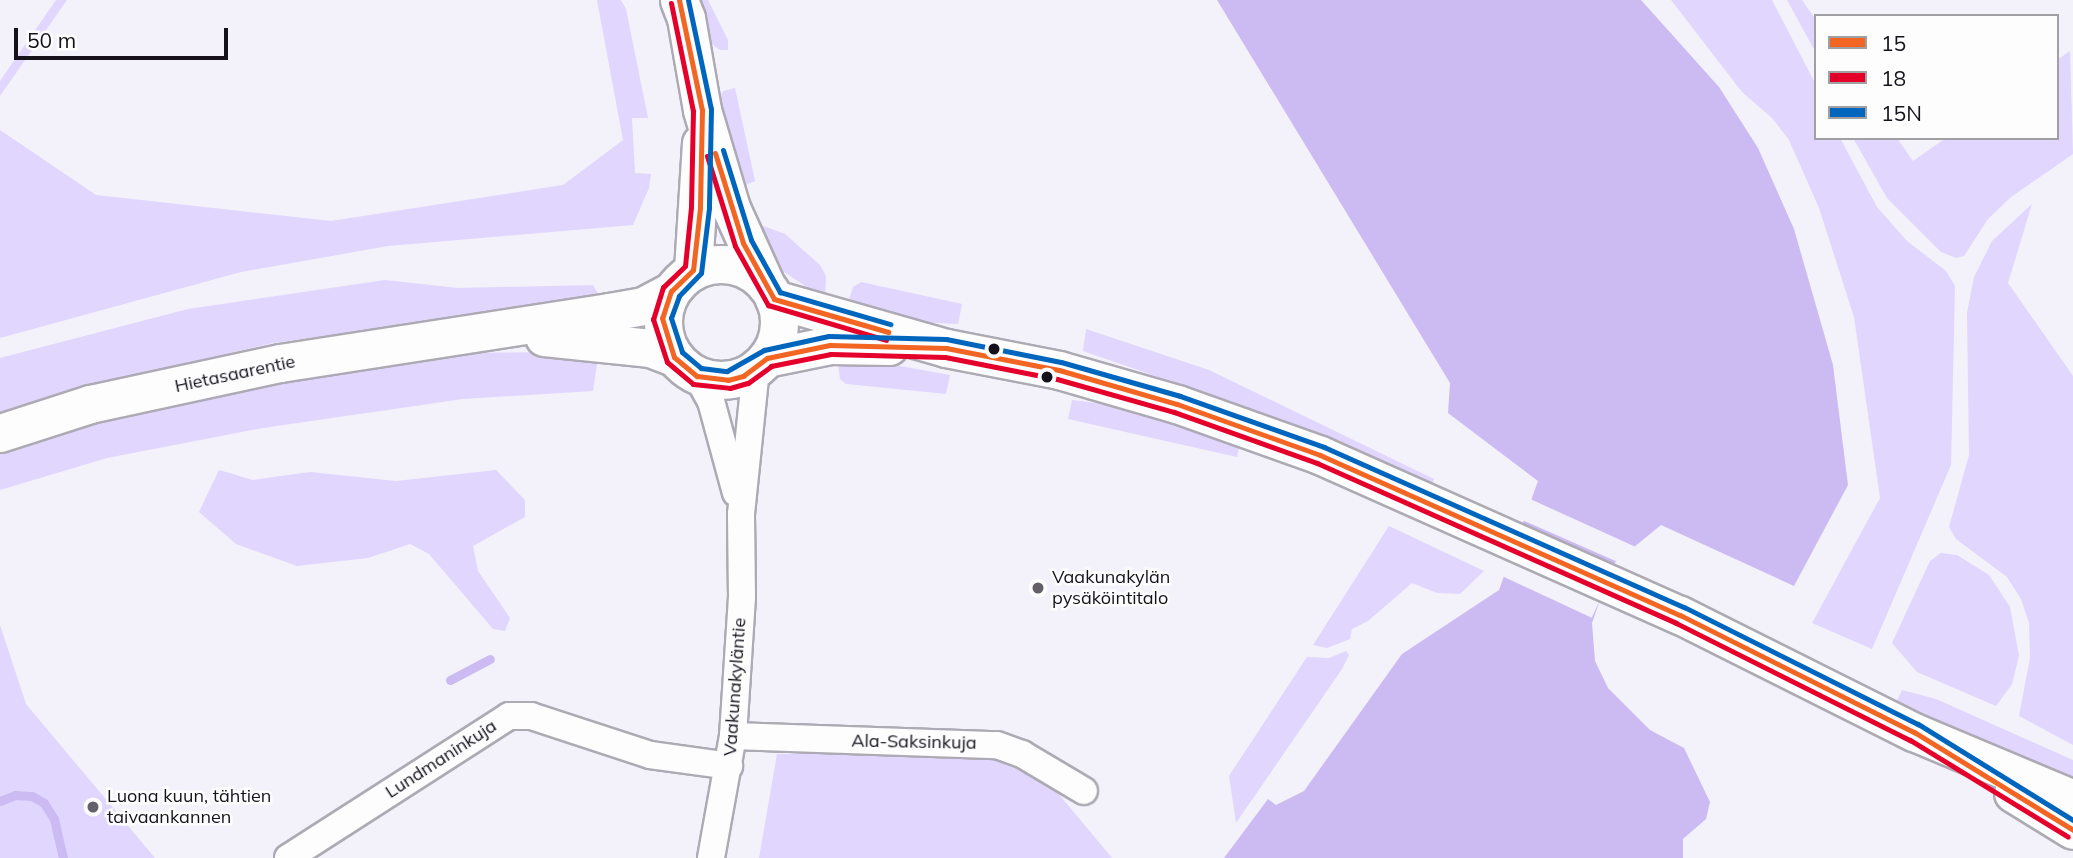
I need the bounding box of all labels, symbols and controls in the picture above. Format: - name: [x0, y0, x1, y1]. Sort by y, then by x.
- scale bar: [18, 14, 231, 58]
- legend: [1814, 14, 2059, 140]
- text: 50 m: [27, 27, 76, 53]
- text: 15: [1881, 30, 1906, 56]
- text: 18: [1881, 65, 1906, 91]
- text: 15N: [1881, 100, 1922, 126]
- unlabelled marker: [987, 342, 1001, 356]
- street label: Hietasaarentie: [173, 351, 297, 397]
- unlabelled marker: [1040, 370, 1054, 384]
- place label: Vaakunakylän pysäköintitalo: [1052, 567, 1170, 610]
- marker: Vaakunakylän pysäköintitalo: [1030, 580, 1046, 596]
- street label: Vaakunakyläntie: [719, 617, 751, 757]
- street label: Lundmaninkuja: [381, 715, 501, 803]
- street label: Ala-Saksinkuja: [851, 730, 977, 754]
- place label: Luona kuun, tähtien taivaankannen: [107, 786, 271, 828]
- marker: Luona kuun, tähtien taivaankannen: [85, 799, 101, 815]

